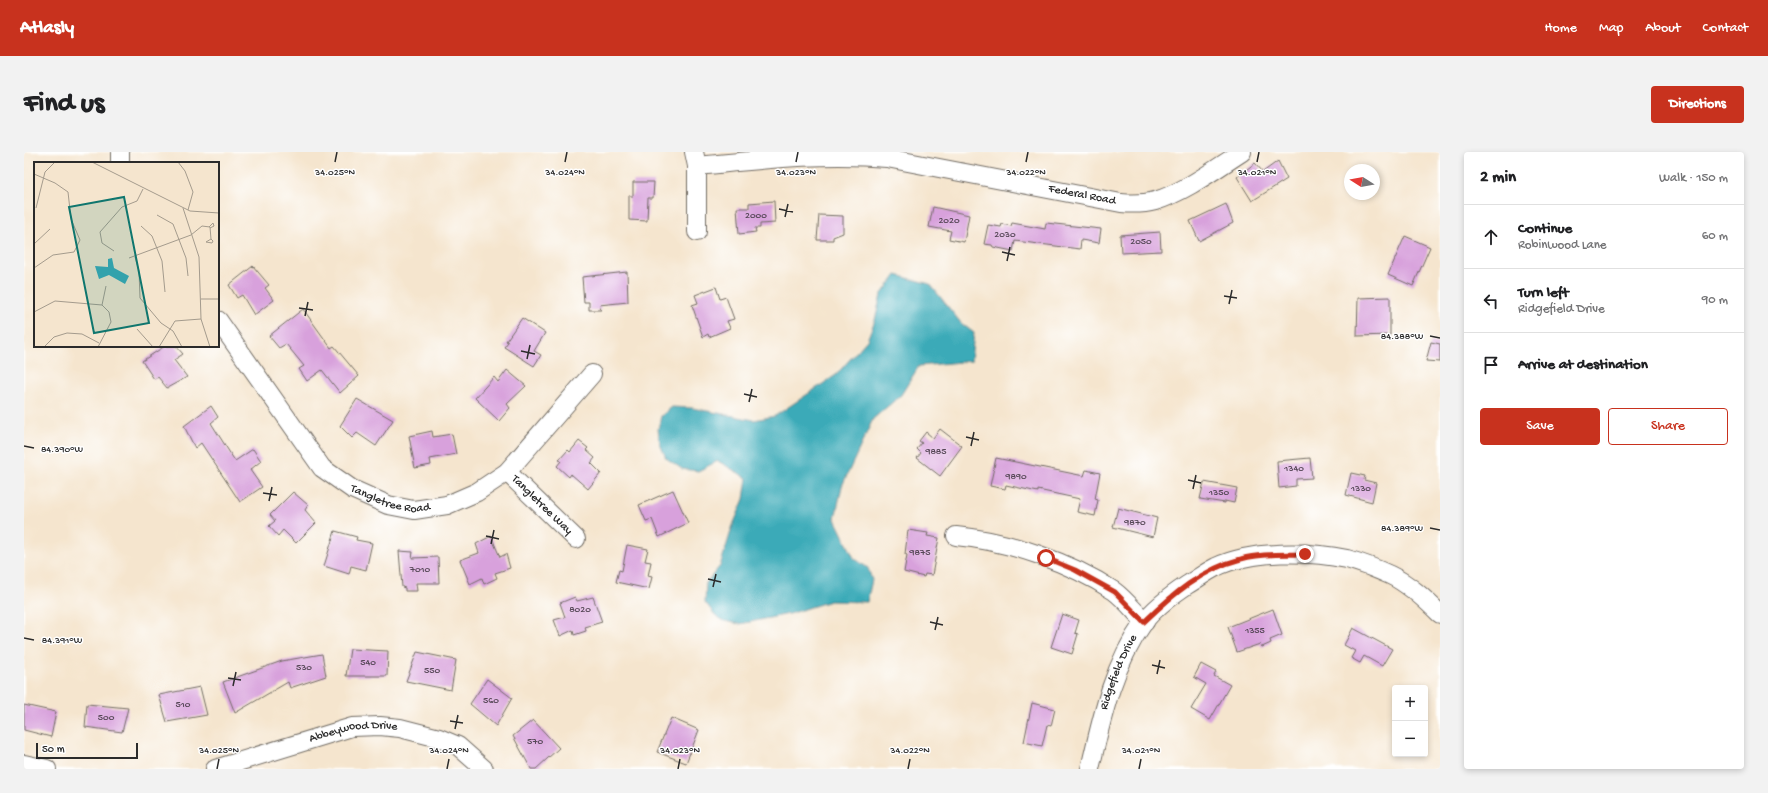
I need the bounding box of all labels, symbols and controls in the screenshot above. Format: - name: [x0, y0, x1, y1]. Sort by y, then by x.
- text: Atlasly: [20, 17, 74, 40]
- text: Home: [1545, 20, 1577, 37]
- text: Map: [1599, 20, 1623, 37]
- text: About: [1645, 20, 1681, 37]
- text: Contact: [1703, 20, 1748, 37]
- button: Directions: [1651, 86, 1744, 123]
- text: Find us: [24, 88, 104, 121]
- inset map: [34, 162, 219, 347]
- north arrow: [1344, 164, 1380, 200]
- text: 34.025°N: [314, 167, 355, 179]
- text: 34.024°N: [544, 167, 585, 179]
- text: 34.023°N: [775, 167, 816, 179]
- text: 34.022°N: [1005, 167, 1046, 179]
- text: 34.021°N: [1237, 167, 1277, 179]
- text: 2 min: [1480, 168, 1516, 188]
- text: Walk · 150 m: [1659, 171, 1728, 186]
- street label: Federal Road: [1046, 182, 1118, 209]
- house number: 2000: [745, 210, 767, 222]
- house number: 2020: [938, 215, 960, 227]
- text: Continue: [1518, 220, 1572, 238]
- icon: ahead: [1480, 226, 1502, 248]
- house number: 2030: [994, 229, 1016, 241]
- text: 60 m: [1702, 229, 1728, 244]
- house number: 2050: [1130, 236, 1152, 248]
- text: Robinwood Lane: [1518, 238, 1607, 253]
- text: Turn left: [1518, 284, 1569, 302]
- icon: left: [1480, 290, 1502, 312]
- text: 90 m: [1702, 293, 1728, 308]
- text: Ridgefield Drive: [1518, 302, 1605, 317]
- text: 84.388°W: [1381, 331, 1424, 343]
- icon: arrive: [1480, 354, 1502, 376]
- text: Arrive at destination: [1518, 356, 1648, 374]
- button: Save: [1480, 408, 1600, 445]
- button: Share: [1608, 408, 1728, 445]
- text: 84.390°W: [41, 444, 84, 456]
- house number: 9885: [924, 446, 947, 458]
- house number: 1340: [1283, 463, 1304, 475]
- house number: 9890: [1004, 471, 1027, 483]
- street label: Tangletree Way: [507, 472, 575, 538]
- street label: Tangletree Road: [347, 482, 432, 517]
- house number: 1330: [1350, 483, 1371, 495]
- house number: 1350: [1208, 487, 1229, 499]
- house number: 9870: [1123, 517, 1146, 529]
- text: 84.389°W: [1381, 523, 1424, 535]
- route end: [1296, 545, 1314, 563]
- house number: 9875: [909, 547, 930, 559]
- route start: [1037, 549, 1055, 567]
- house number: 7010: [409, 564, 431, 576]
- house number: 8020: [569, 604, 591, 616]
- house number: 1355: [1244, 625, 1265, 637]
- street label: Ridgefield Drive: [1098, 632, 1141, 712]
- text: 84.391°W: [42, 635, 83, 647]
- house number: 540: [360, 657, 376, 669]
- house number: 530: [296, 662, 312, 674]
- house number: 550: [424, 665, 440, 677]
- map controls: [1392, 685, 1428, 757]
- button: +: [1392, 685, 1428, 721]
- house number: 560: [483, 695, 499, 707]
- house number: 510: [176, 699, 191, 711]
- house number: 500: [98, 712, 115, 724]
- street label: Abbeywood Drive: [308, 719, 399, 747]
- button: −: [1392, 721, 1428, 757]
- house number: 570: [527, 736, 543, 748]
- scale bar: [36, 741, 138, 760]
- text: 50 m: [42, 744, 64, 756]
- text: 34.025°N: [198, 745, 239, 757]
- text: 34.024°N: [428, 745, 469, 757]
- text: 34.023°N: [659, 745, 700, 757]
- text: 34.022°N: [889, 745, 930, 757]
- text: 34.021°N: [1121, 745, 1161, 757]

